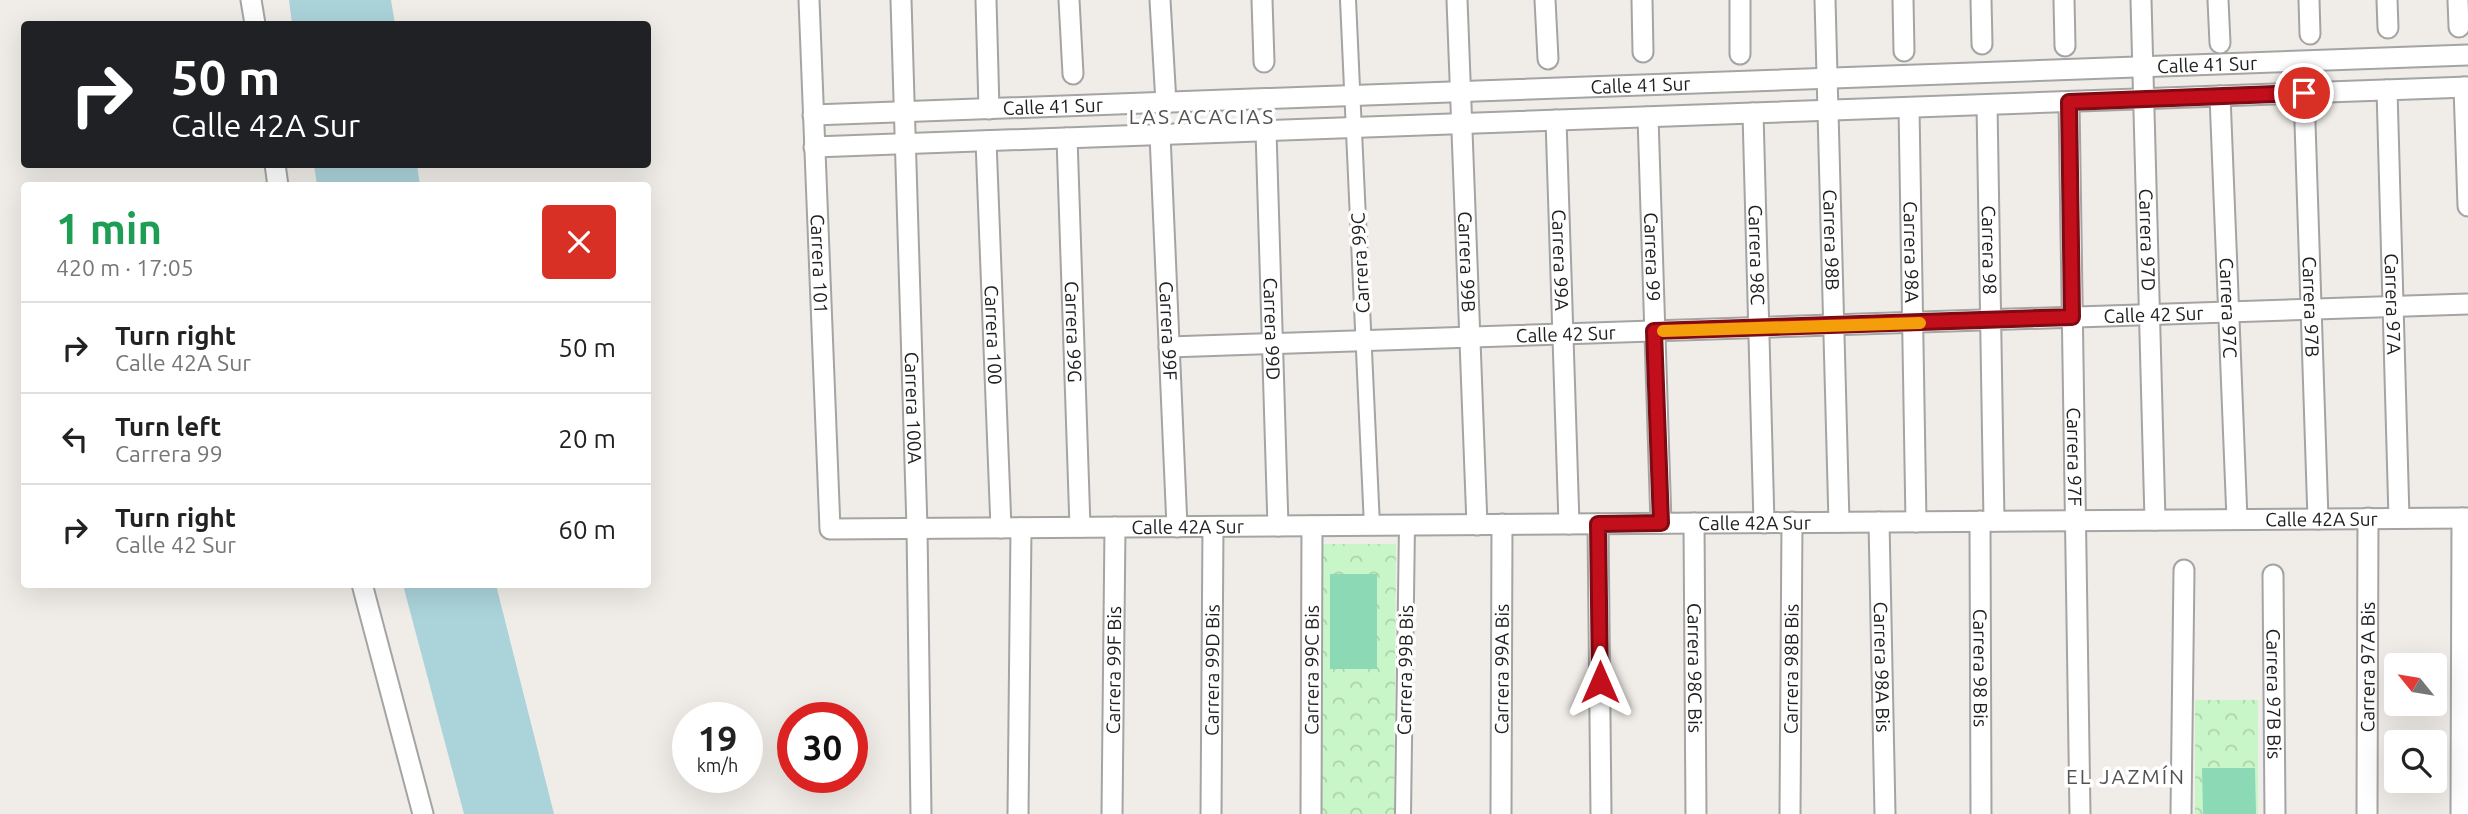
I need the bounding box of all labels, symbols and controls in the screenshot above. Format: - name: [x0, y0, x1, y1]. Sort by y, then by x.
- icon: right: [56, 49, 147, 140]
- text: 50 m: [171, 49, 280, 104]
- street label: Calle 41 Sur: [2157, 52, 2258, 77]
- pin: [2274, 63, 2334, 123]
- street label: Calle 41 Sur: [1590, 72, 1691, 98]
- icon: arrive: [2285, 74, 2323, 112]
- street label: Calle 41 Sur: [1002, 93, 1103, 119]
- district label: LAS ACACIAS: [1129, 104, 1275, 128]
- text: Calle 42A Sur: [171, 107, 360, 143]
- street label: Carrera 97D: [2135, 188, 2160, 291]
- street label: Carrera 98B: [1819, 189, 1844, 291]
- street label: Carrera 98A: [1900, 201, 1923, 304]
- street label: Carrera 98C: [1744, 204, 1769, 306]
- text: 1 min: [56, 205, 162, 252]
- button: close: [542, 205, 616, 279]
- street label: Carrera 98: [1978, 205, 2001, 295]
- street label: Carrera 99A: [1548, 209, 1573, 312]
- street label: Carrera 99B: [1454, 211, 1480, 313]
- street label: Carrera 99C: [1346, 212, 1374, 314]
- street label: Carrera 99: [1640, 212, 1665, 302]
- street label: Carrera 101: [807, 213, 832, 314]
- street label: Carrera 97A: [2381, 253, 2405, 356]
- text: 420 m · 17:05: [56, 255, 194, 280]
- street label: Carrera 97B: [2298, 256, 2324, 358]
- street label: Carrera 97C: [2215, 257, 2242, 359]
- street label: Carrera 99D: [1259, 277, 1285, 380]
- street label: Carrera 99G: [1061, 281, 1086, 383]
- street label: Carrera 99F: [1155, 281, 1182, 381]
- street label: Carrera 100: [981, 285, 1006, 385]
- street label: Calle 42 Sur: [2103, 302, 2204, 327]
- text: Turn right: [115, 321, 236, 350]
- street label: Calle 42 Sur: [1515, 321, 1616, 347]
- icon: right: [56, 329, 94, 367]
- text: 50 m: [558, 333, 616, 362]
- text: Calle 42A Sur: [115, 350, 251, 375]
- street label: Carrera 100A: [901, 351, 926, 465]
- street label: Carrera 97F: [2063, 407, 2086, 507]
- text: Turn left: [115, 412, 221, 441]
- icon: left: [56, 420, 94, 458]
- text: 20 m: [558, 424, 616, 453]
- text: Carrera 99: [115, 441, 223, 466]
- text: Turn right: [115, 503, 236, 532]
- street label: Calle 42A Sur: [2265, 508, 2378, 530]
- icon: right: [56, 511, 94, 549]
- street label: Calle 42A Sur: [1698, 511, 1811, 534]
- text: 60 m: [558, 515, 616, 544]
- street label: Calle 42A Sur: [1131, 515, 1244, 538]
- text: Calle 42 Sur: [115, 532, 236, 557]
- street label: Carrera 98A Bis: [1870, 601, 1894, 733]
- street label: Carrera 97A Bis: [2356, 602, 2379, 732]
- street label: Carrera 98C Bis: [1684, 603, 1706, 733]
- street label: Carrera 99D Bis: [1201, 604, 1223, 736]
- street label: Carrera 99A Bis: [1490, 604, 1513, 734]
- street label: Carrera 98B Bis: [1780, 604, 1802, 734]
- street label: Carrera 99C Bis: [1300, 605, 1323, 735]
- street label: Carrera 99B Bis: [1393, 605, 1417, 735]
- street label: Carrera 99F Bis: [1102, 606, 1125, 734]
- street label: Carrera 98 Bis: [1969, 609, 1992, 727]
- street label: Carrera 97B Bis: [2262, 629, 2286, 759]
- position arrow: [1563, 645, 1637, 719]
- north arrow: [2384, 653, 2446, 716]
- map controls: [2384, 653, 2447, 793]
- speed limit sign: 30: [777, 702, 868, 793]
- text: 19: [698, 718, 737, 758]
- button: search: [2384, 730, 2447, 793]
- text: km/h: [697, 755, 738, 775]
- district label: EL JAZMÍN: [2066, 764, 2186, 788]

